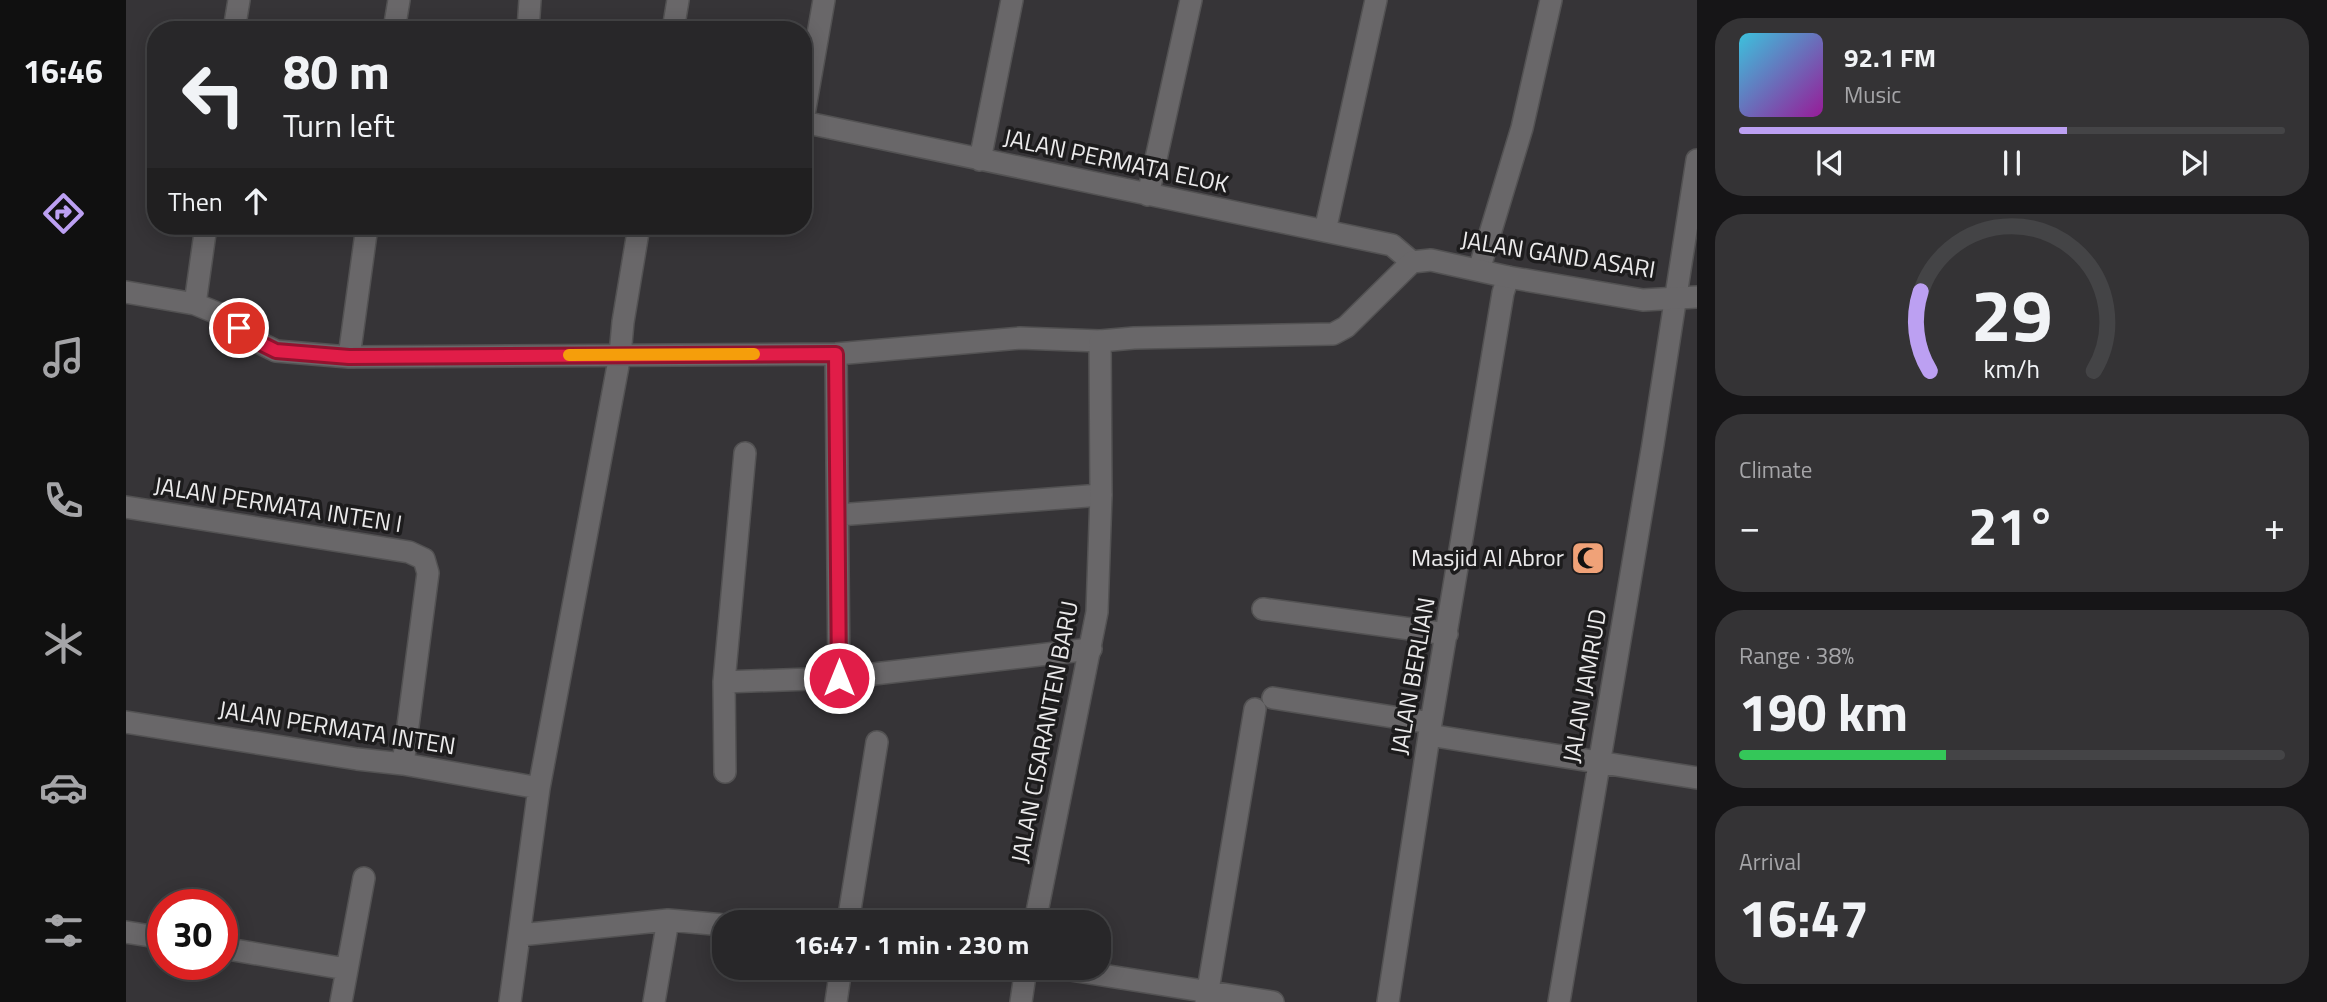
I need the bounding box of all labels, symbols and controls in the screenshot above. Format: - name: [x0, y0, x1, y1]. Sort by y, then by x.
- text: 80 m: [283, 33, 390, 108]
- text: 92.1 FM: [1844, 38, 1936, 77]
- text: 16:46: [23, 47, 103, 95]
- icon: left: [168, 49, 259, 140]
- text: Music: [1844, 77, 1901, 112]
- text: Turn left: [283, 101, 395, 149]
- street label: JALAN PERMATA ELOK: [1000, 119, 1232, 202]
- icon: previous: [1811, 144, 1849, 182]
- icon: pause: [1993, 144, 2031, 182]
- icon: next: [2175, 144, 2213, 182]
- text: Then: [168, 182, 223, 221]
- icon: ahead: [237, 182, 275, 220]
- icon: directions: [39, 189, 88, 238]
- street label: JALAN GAND ASARI: [1458, 221, 1658, 287]
- text: 29: [1971, 259, 2053, 369]
- pin: [209, 298, 269, 358]
- icon: arrive: [220, 309, 258, 347]
- icon: music: [39, 333, 88, 382]
- text: km/h: [1984, 350, 2040, 388]
- text: Climate: [1739, 452, 1812, 487]
- street label: JALAN PERMATA INTEN I: [152, 467, 405, 541]
- icon: phone: [39, 476, 88, 525]
- text: 21°: [1968, 486, 2056, 565]
- text: −: [1739, 497, 1760, 555]
- text: +: [2264, 497, 2285, 555]
- place label: Masjid Al Abror: [1411, 539, 1564, 575]
- mosque icon: Masjid Al Abror: [1569, 539, 1607, 577]
- street label: JALAN BERLIAN: [1380, 594, 1444, 757]
- street label: JALAN CISARANTEN BARU: [1001, 598, 1087, 866]
- street label: JALAN JAMRUD: [1553, 606, 1615, 766]
- icon: climate: [39, 619, 88, 668]
- text: Range · 38%: [1739, 638, 1854, 673]
- position arrow: [802, 641, 876, 715]
- text: 190 km: [1739, 672, 1908, 751]
- street label: JALAN PERMATA INTEN: [216, 691, 458, 764]
- icon: car: [39, 763, 88, 812]
- text: Arrival: [1739, 844, 1801, 879]
- text: 16:47: [1739, 878, 1869, 957]
- speed limit sign: 30: [147, 889, 238, 980]
- icon: filters: [39, 906, 88, 955]
- text: 16:47 · 1 min · 230 m: [794, 925, 1029, 964]

